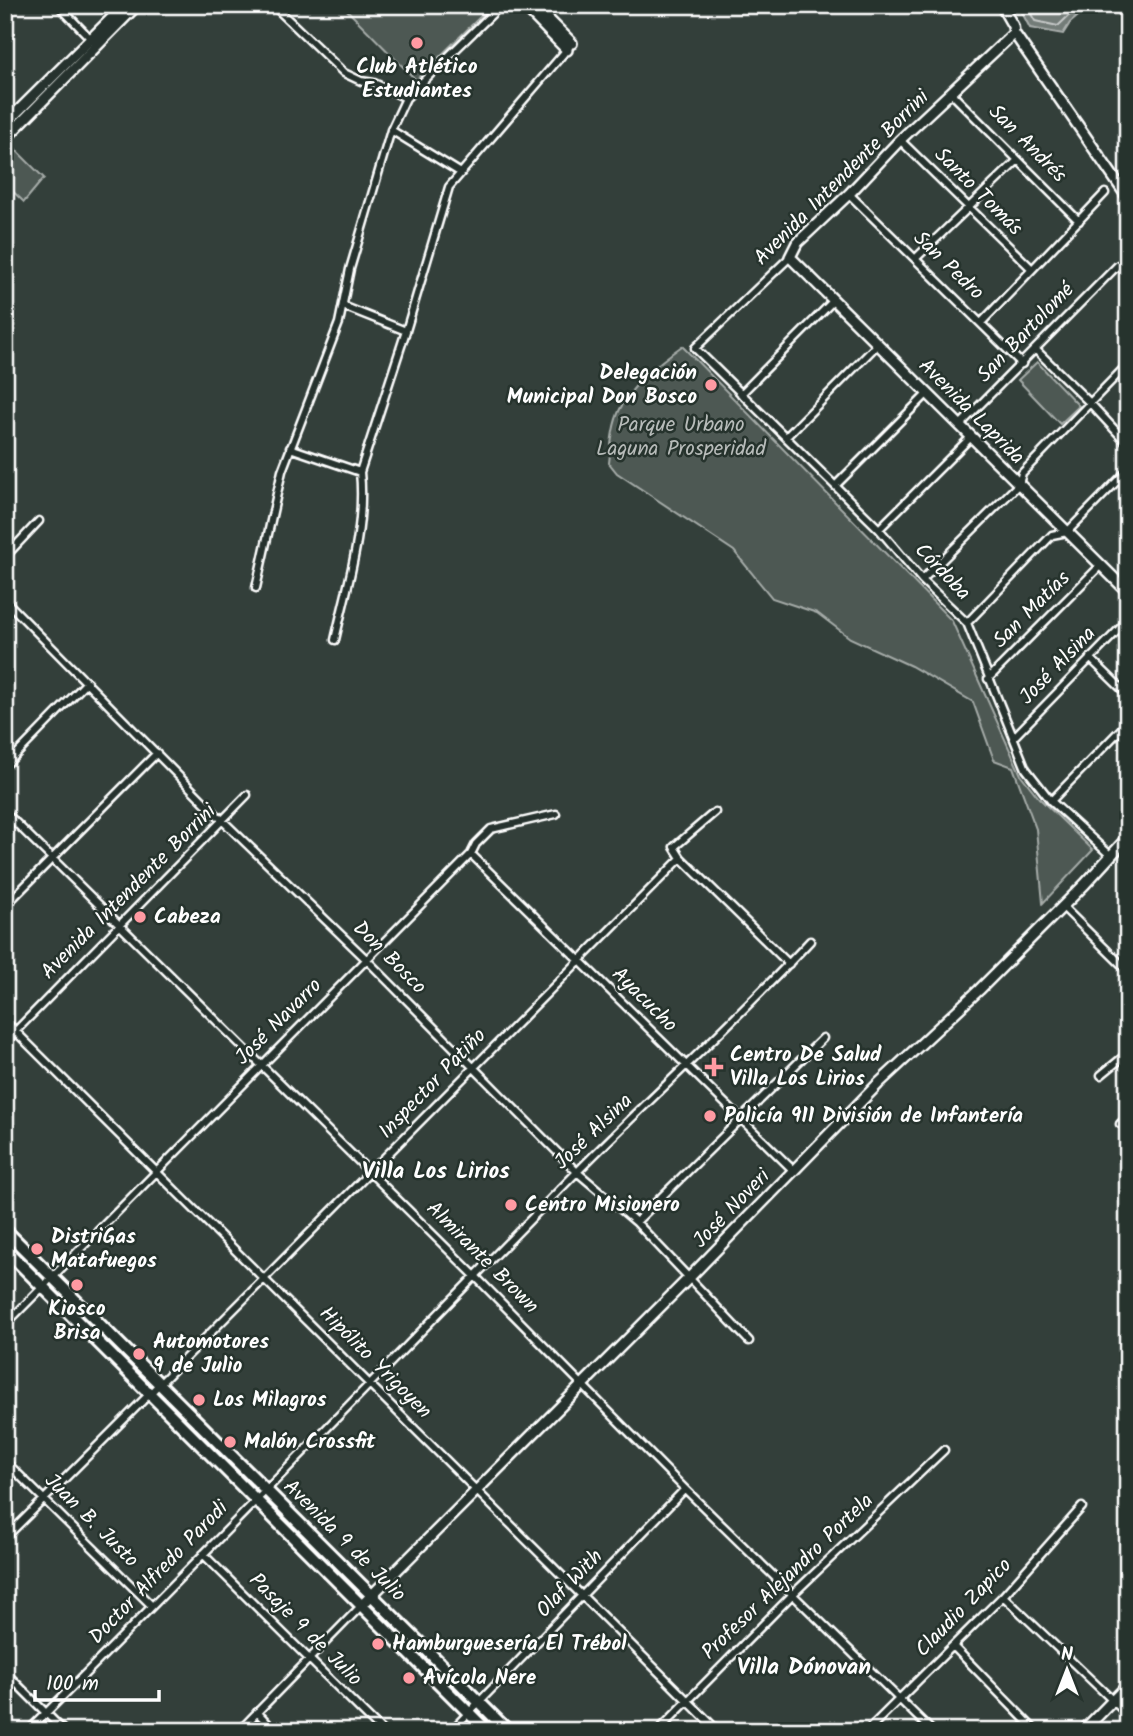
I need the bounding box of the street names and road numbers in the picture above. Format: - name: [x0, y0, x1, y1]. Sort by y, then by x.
- street label: Avenida Intendente Borrini: [746, 82, 938, 274]
- street label: San Andrés: [980, 97, 1074, 191]
- street label: Santo Tomás: [926, 140, 1030, 244]
- street label: San Pedro: [905, 223, 991, 309]
- street label: San Bartolomé: [969, 275, 1083, 391]
- street label: Avenida Laprida: [910, 351, 1032, 473]
- street label: Córdoba: [906, 535, 978, 609]
- street label: San Matías: [985, 563, 1079, 657]
- street label: José Alsina: [1012, 619, 1104, 713]
- street label: Avenida Intendente Borrini: [33, 796, 225, 988]
- street label: Don Bosco: [344, 913, 434, 1003]
- street label: Ayacucho: [603, 959, 685, 1041]
- street label: José Navarro: [228, 971, 330, 1073]
- street label: Inspector Patiño: [371, 1021, 495, 1147]
- street label: José Alsina: [547, 1086, 641, 1178]
- street label: José Noveri: [685, 1161, 779, 1256]
- street label: Almirante Brown: [418, 1194, 546, 1322]
- street label: Hipólito Yrigoyen: [311, 1299, 439, 1427]
- street label: Juan B. Justo: [36, 1466, 146, 1576]
- street label: Avenida 9 de Julio: [275, 1472, 413, 1610]
- street label: Profesor Alejandro Portela: [694, 1486, 882, 1668]
- street label: Doctor Alfredo Parodi: [81, 1493, 237, 1653]
- street label: Olaf With: [529, 1542, 611, 1626]
- street label: Claudio Zapico: [908, 1551, 1020, 1665]
- street label: Pasaje 9 de Julio: [240, 1565, 370, 1695]

